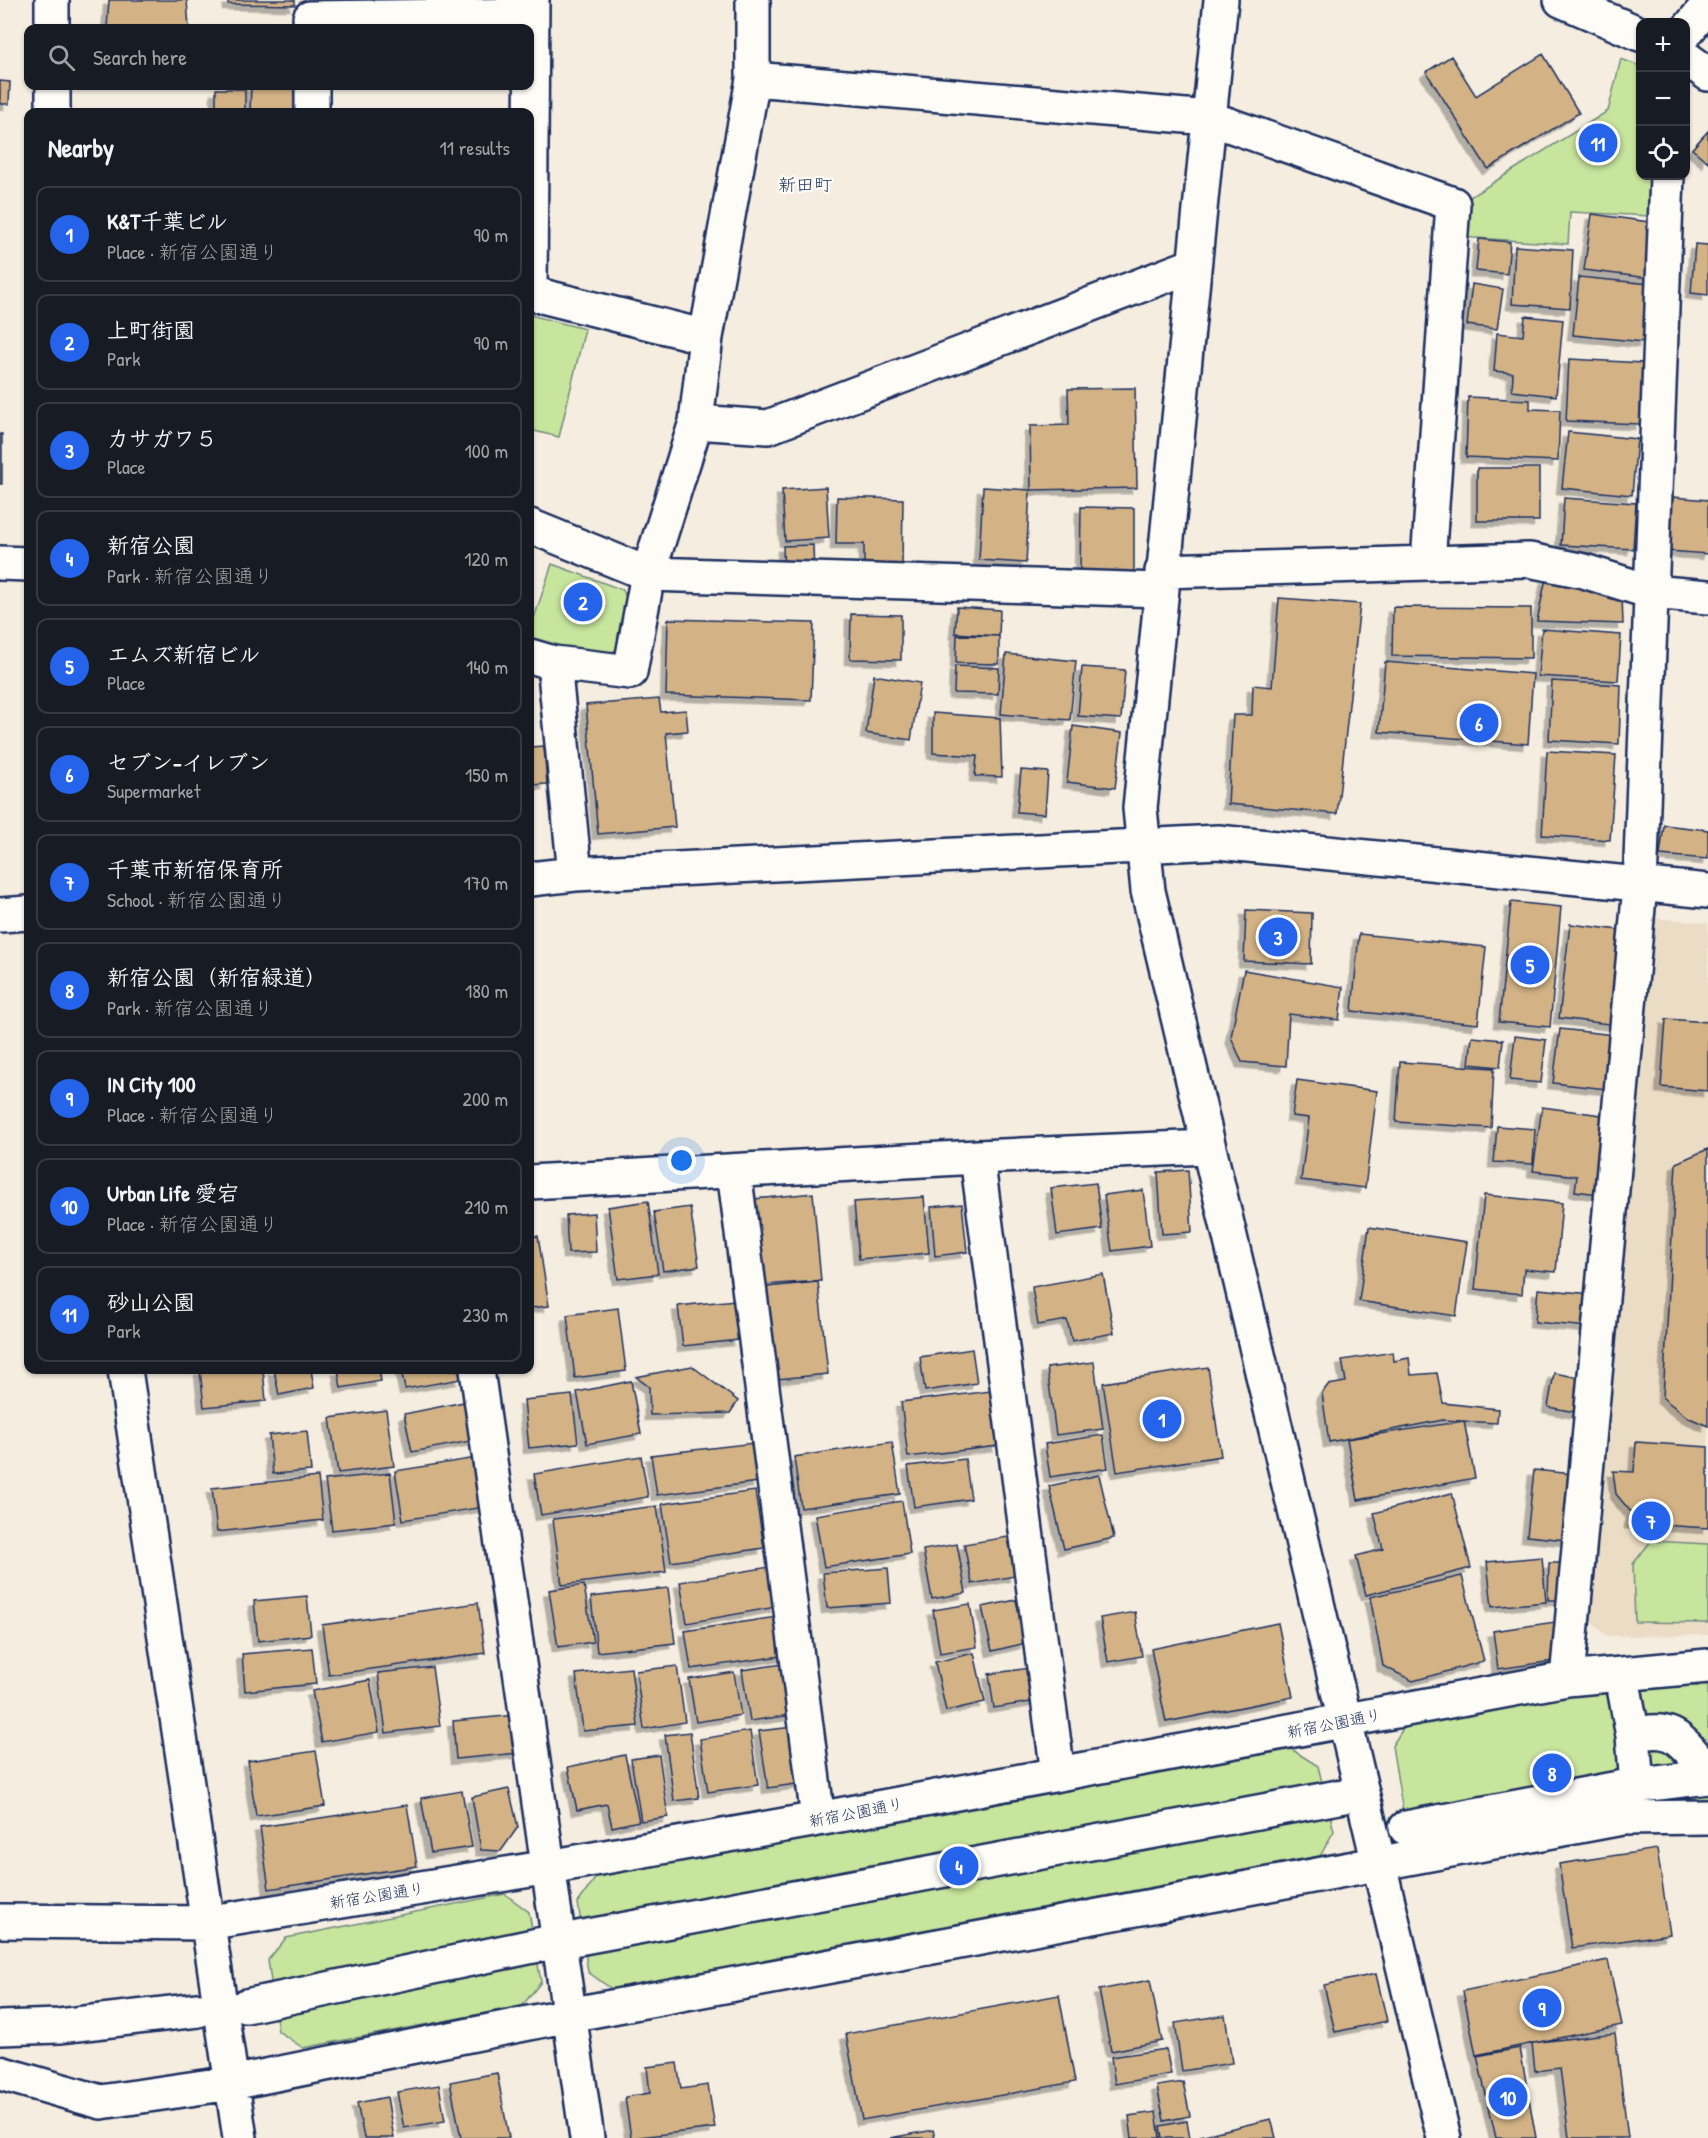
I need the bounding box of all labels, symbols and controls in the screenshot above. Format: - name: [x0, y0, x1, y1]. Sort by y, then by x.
- map controls: [1636, 18, 1690, 180]
- button: +: [1636, 18, 1690, 72]
- search box: [24, 24, 534, 90]
- icon: search: [45, 41, 78, 74]
- text: Search here: [93, 42, 187, 72]
- button: −: [1636, 72, 1690, 126]
- pin: 11: [1578, 120, 1618, 166]
- button: locate: [1636, 126, 1690, 180]
- text: Nearby: [48, 130, 114, 165]
- text: 11 results: [440, 134, 510, 161]
- district label: 新田町: [778, 172, 832, 197]
- text: K&T千葉ビル: [107, 206, 228, 236]
- text: 1: [66, 221, 73, 248]
- text: 90 m: [474, 221, 508, 248]
- text: Place · 新宿公園通り: [107, 238, 279, 265]
- text: 上町街園: [107, 315, 195, 345]
- text: 2: [65, 329, 74, 356]
- text: 90 m: [474, 329, 508, 356]
- text: Park: [107, 345, 140, 372]
- text: カサガワ５: [107, 423, 217, 453]
- text: 3: [65, 437, 74, 464]
- text: 100 m: [465, 437, 508, 464]
- text: Place: [107, 453, 146, 480]
- text: 新宿公園: [107, 530, 195, 560]
- text: 4: [66, 545, 73, 572]
- text: 120 m: [464, 545, 508, 572]
- text: Park · 新宿公園通り: [107, 562, 274, 589]
- pin: 2: [564, 580, 602, 624]
- text: エムズ新宿ビル: [107, 639, 261, 669]
- text: 5: [65, 653, 74, 680]
- text: 140 m: [466, 653, 508, 680]
- text: Place: [107, 669, 146, 696]
- pin: 6: [1460, 700, 1498, 746]
- text: セブン-イレブン: [107, 747, 270, 777]
- text: 6: [66, 761, 73, 788]
- text: 150 m: [465, 761, 508, 788]
- text: Supermarket: [107, 777, 201, 804]
- text: 千葉市新宿保育所: [107, 854, 283, 884]
- text: 7: [65, 869, 74, 896]
- text: 170 m: [464, 869, 508, 896]
- text: School · 新宿公園通り: [107, 886, 287, 913]
- pin: 3: [1258, 914, 1298, 960]
- pin: 5: [1510, 942, 1550, 988]
- text: 新宿公園（新宿緑道）: [107, 962, 327, 992]
- text: 8: [65, 977, 74, 1004]
- text: 180 m: [465, 977, 508, 1004]
- text: Park · 新宿公園通り: [107, 994, 274, 1021]
- text: IN City 100: [107, 1069, 196, 1099]
- text: 9: [66, 1085, 73, 1112]
- text: 200 m: [463, 1085, 508, 1112]
- text: Place · 新宿公園通り: [107, 1101, 279, 1128]
- your location: [667, 1146, 696, 1175]
- text: Urban Life 愛宕: [107, 1178, 239, 1208]
- text: 10: [61, 1193, 78, 1220]
- text: 210 m: [464, 1193, 508, 1220]
- text: Place · 新宿公園通り: [107, 1210, 279, 1237]
- text: 砂山公園: [107, 1287, 195, 1317]
- text: 11: [62, 1301, 77, 1328]
- text: 230 m: [463, 1301, 508, 1328]
- text: Park: [107, 1317, 140, 1344]
- pin: 1: [1142, 1396, 1182, 1442]
- pin: 7: [1632, 1498, 1670, 1544]
- street label: 新宿公園通り: [1285, 1703, 1383, 1743]
- pin: 8: [1532, 1750, 1572, 1796]
- street label: 新宿公園通り: [807, 1792, 905, 1832]
- pin: 4: [940, 1844, 978, 1888]
- street label: 新宿公園通り: [328, 1877, 426, 1913]
- pin: 9: [1522, 1986, 1562, 2030]
- pin: 10: [1488, 2074, 1528, 2120]

